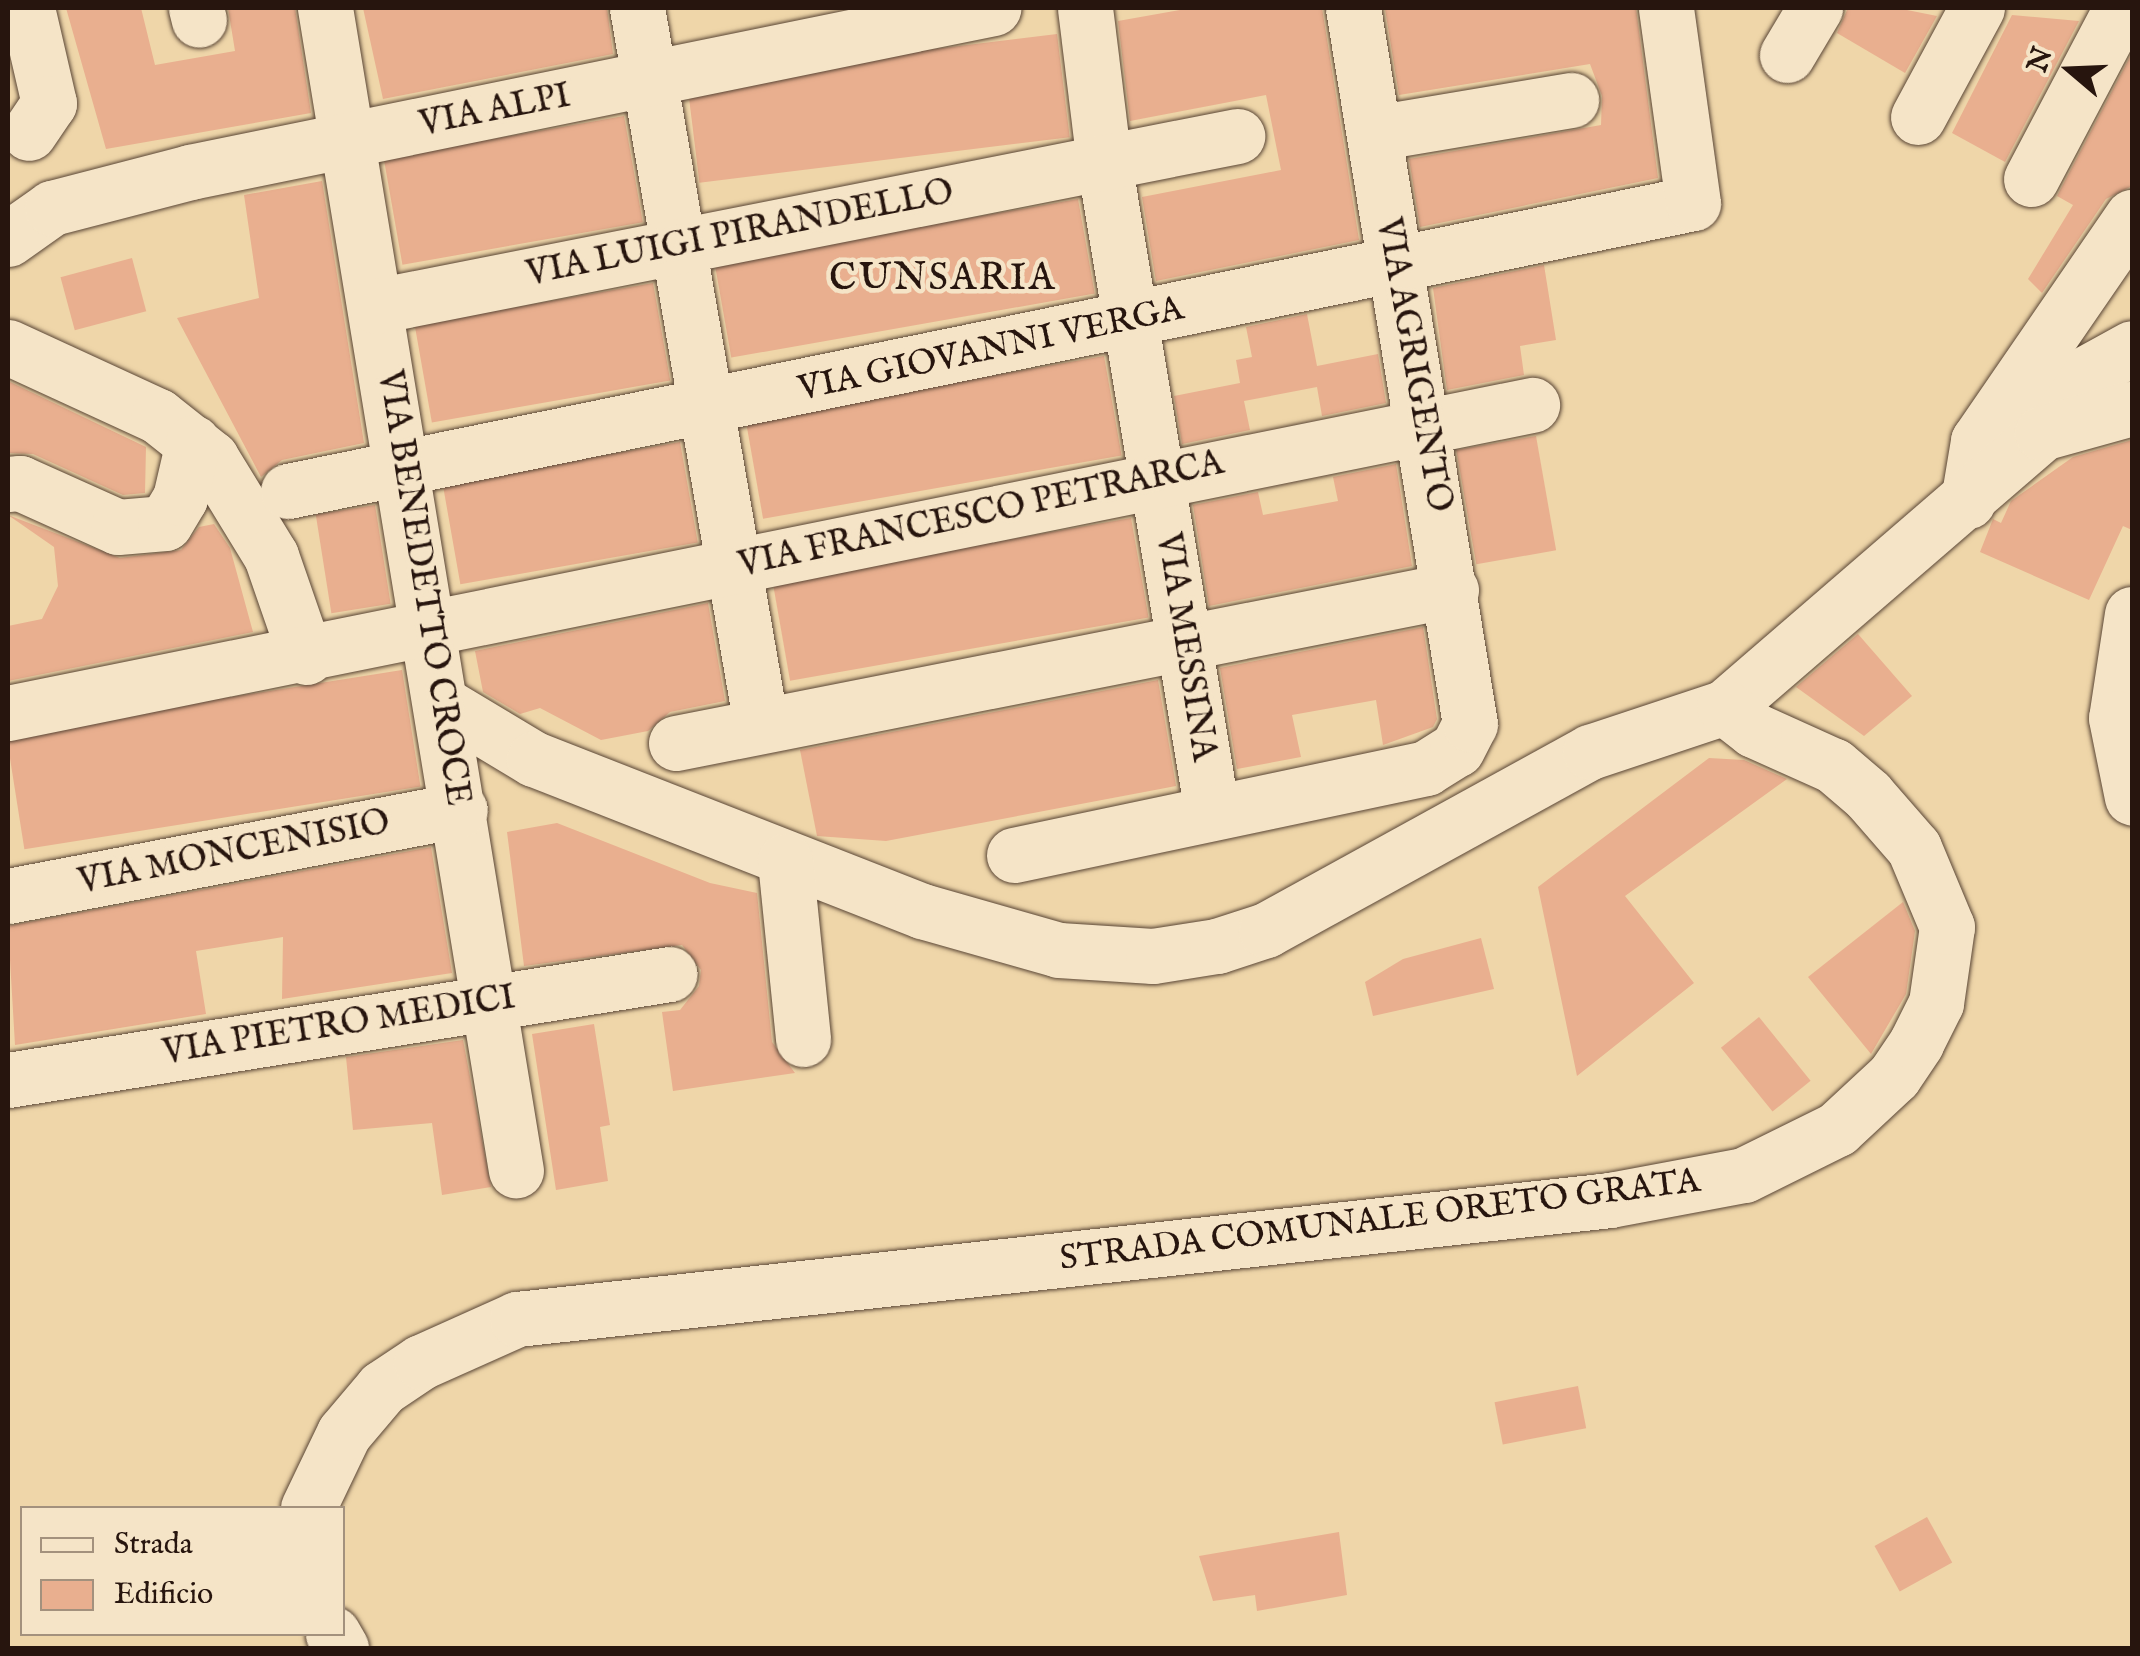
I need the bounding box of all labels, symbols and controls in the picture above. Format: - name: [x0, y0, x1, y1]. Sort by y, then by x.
- north arrow: [2020, 20, 2120, 120]
- text: N: [2021, 43, 2062, 77]
- street label: VIA ALPI: [416, 76, 574, 146]
- street label: VIA LUIGI PIRANDELLO: [523, 172, 957, 296]
- street label: VIA AGRIGENTO: [1366, 215, 1460, 515]
- district label: CUNSARIA: [829, 257, 1057, 303]
- street label: VIA GIOVANNI VERGA: [795, 289, 1187, 411]
- street label: VIA BENEDETTO CROCE: [368, 367, 478, 809]
- street label: VIA FRANCESCO PETRARCA: [735, 443, 1227, 587]
- street label: VIA MESSINA: [1146, 530, 1224, 764]
- street label: VIA MONCENISIO: [75, 802, 393, 904]
- street label: VIA PIETRO MEDICI: [160, 977, 518, 1075]
- street label: STRADA COMUNALE ORETO GRATA: [1057, 1161, 1703, 1281]
- legend: [20, 1506, 345, 1636]
- text: Strada: [114, 1526, 193, 1564]
- text: Edificio: [114, 1576, 213, 1614]

